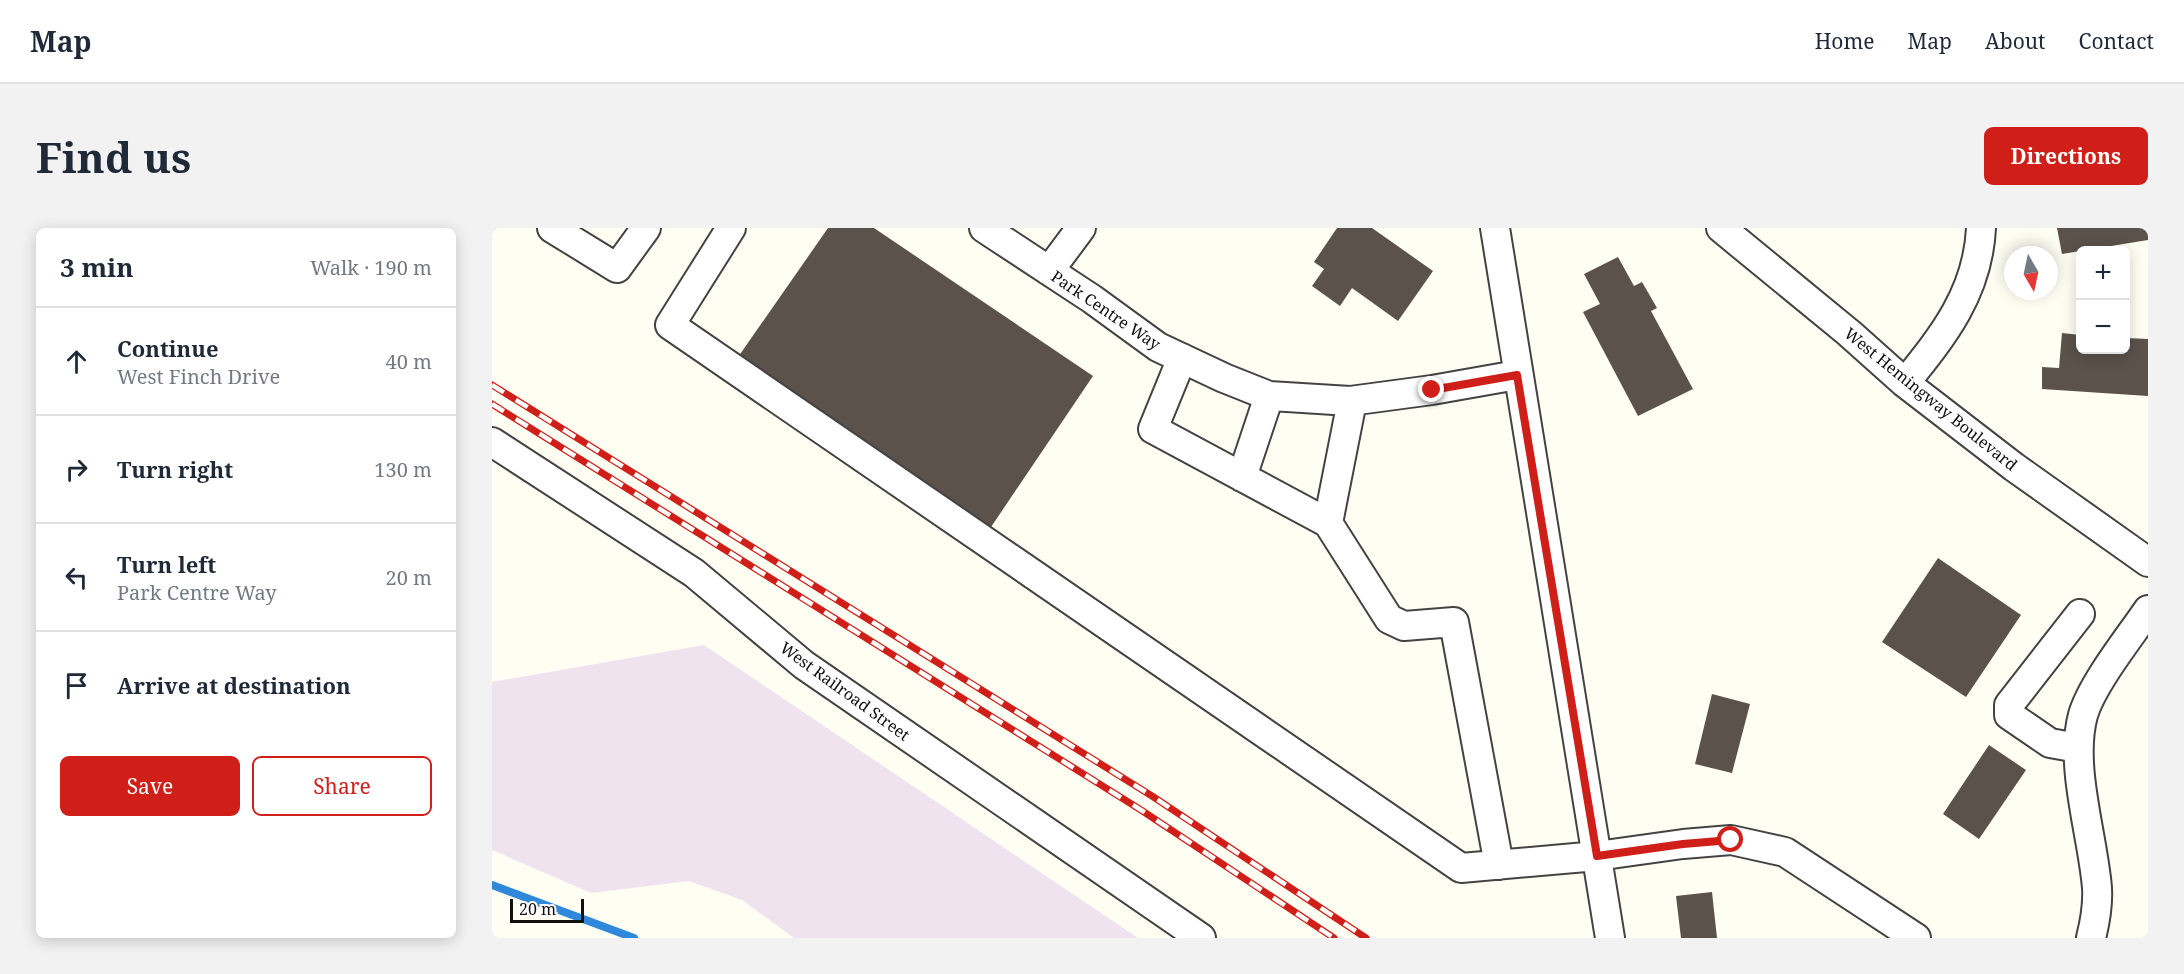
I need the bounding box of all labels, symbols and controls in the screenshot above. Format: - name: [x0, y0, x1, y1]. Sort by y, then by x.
- text: Map: [30, 22, 92, 60]
- text: Home: [1815, 27, 1875, 55]
- text: Map: [1908, 27, 1952, 55]
- text: About: [1985, 27, 2046, 55]
- text: Contact: [2079, 27, 2154, 55]
- button: Directions: [1984, 127, 2148, 185]
- text: Find us: [36, 128, 191, 185]
- north arrow: [2004, 246, 2058, 300]
- map controls: [2076, 246, 2130, 354]
- button: +: [2076, 246, 2130, 300]
- text: 3 min: [60, 249, 134, 285]
- text: Walk · 190 m: [310, 254, 432, 281]
- street label: Park Centre Way: [1047, 265, 1166, 355]
- button: −: [2076, 300, 2130, 354]
- street label: West Hemingway Boulevard: [1840, 322, 2022, 476]
- text: Continue: [117, 333, 219, 363]
- icon: ahead: [60, 345, 93, 378]
- text: 40 m: [386, 348, 432, 375]
- text: West Finch Drive: [117, 363, 280, 390]
- route end: [1418, 376, 1444, 402]
- icon: right: [60, 453, 93, 486]
- text: Turn right: [117, 454, 233, 484]
- text: 130 m: [374, 456, 432, 483]
- text: Turn left: [117, 549, 216, 579]
- icon: left: [60, 561, 93, 594]
- text: 20 m: [386, 564, 432, 591]
- text: Park Centre Way: [117, 579, 277, 606]
- street label: West Railroad Street: [776, 636, 915, 746]
- icon: arrive: [60, 669, 93, 702]
- text: Arrive at destination: [117, 670, 351, 700]
- button: Save: [60, 756, 240, 816]
- button: Share: [252, 756, 432, 816]
- route start: [1717, 826, 1743, 852]
- scale bar: [510, 896, 584, 924]
- text: 20 m: [519, 898, 556, 920]

